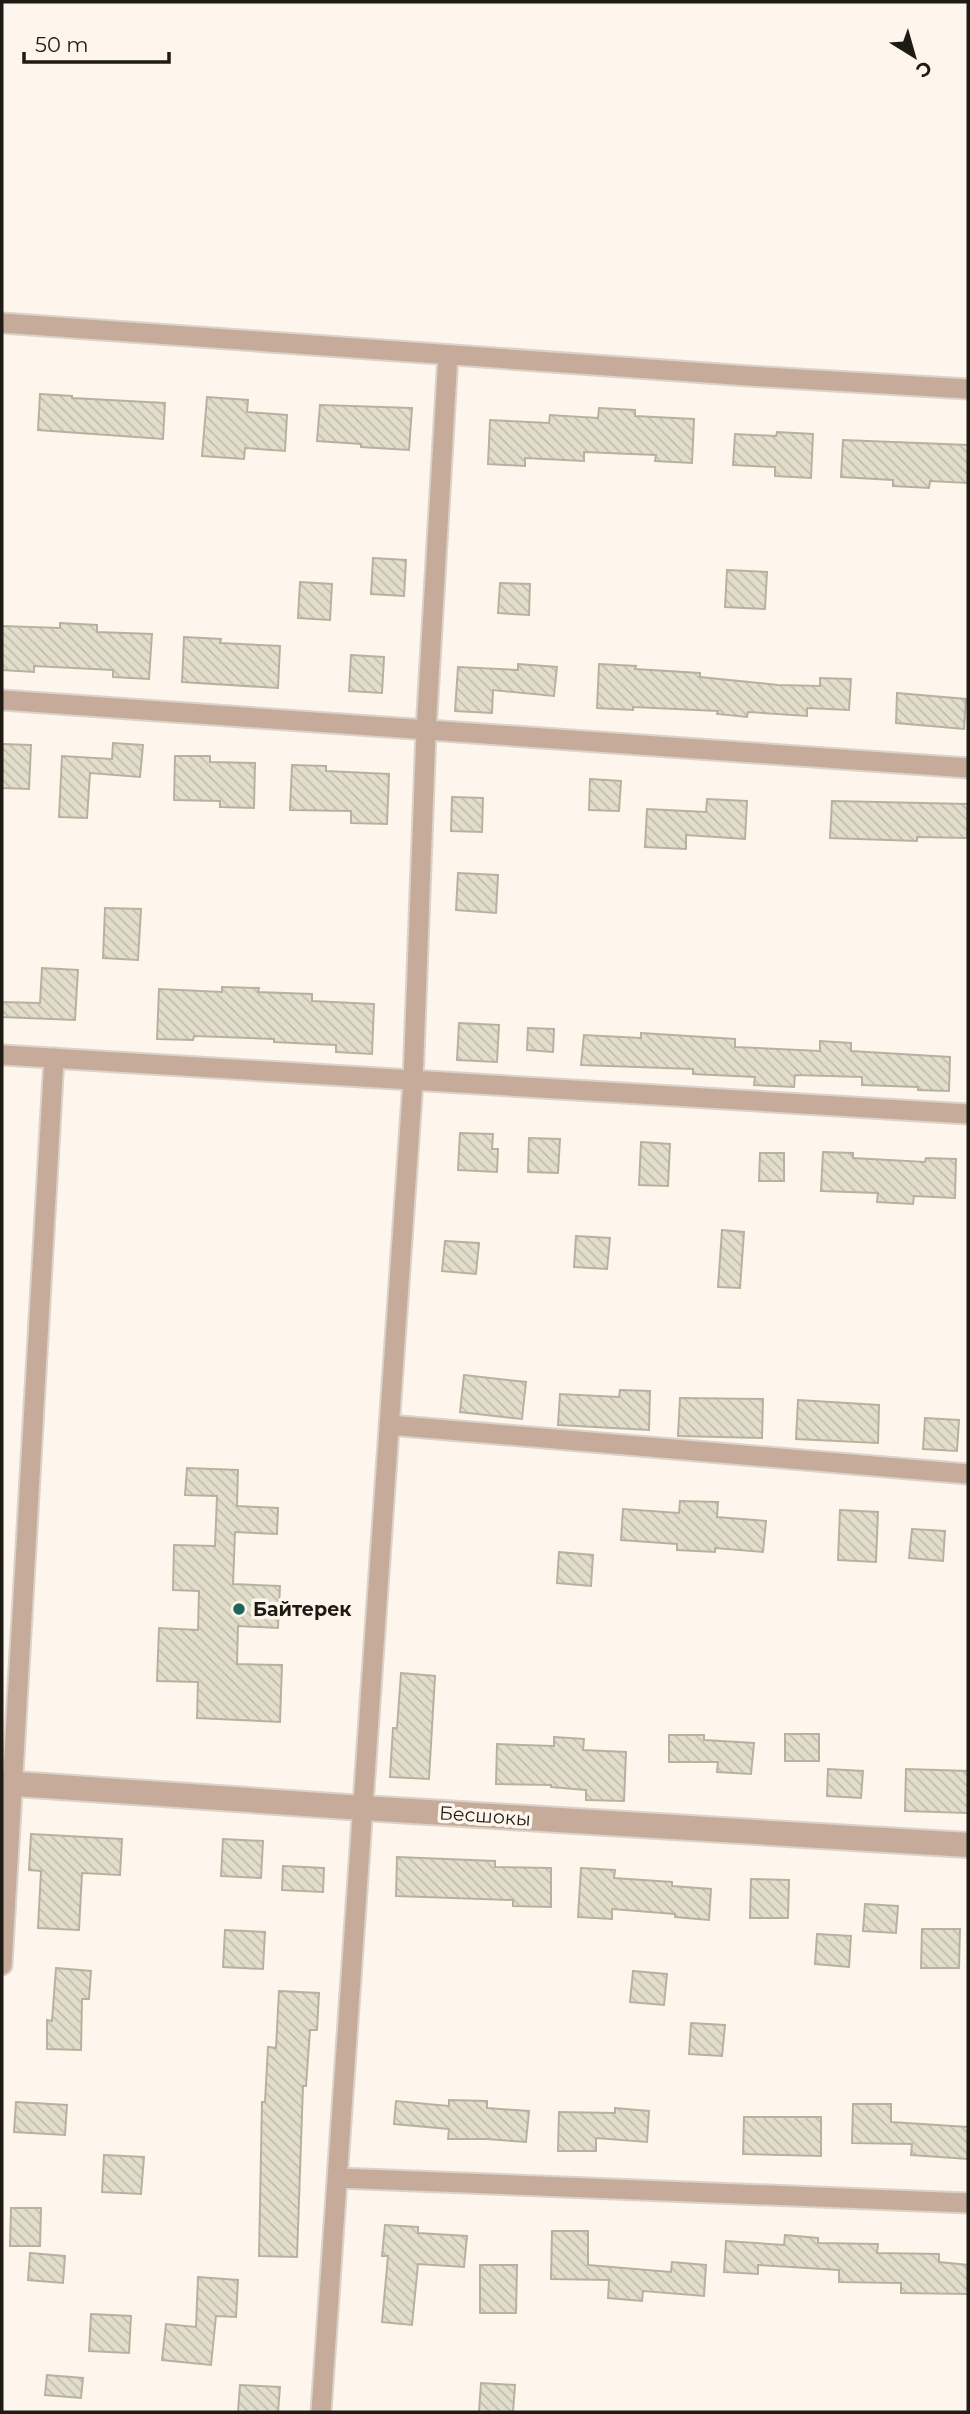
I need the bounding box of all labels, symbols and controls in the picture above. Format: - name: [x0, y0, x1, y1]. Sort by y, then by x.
- scale bar: [24, 21, 170, 65]
- north arrow: [879, 21, 949, 91]
- text: 50 m: [35, 32, 89, 57]
- text: С: [911, 56, 936, 83]
- place label: Байтерек: [253, 1598, 352, 1621]
- marker: Байтерек: [231, 1601, 247, 1617]
- street label: Бесшокы: [438, 1801, 532, 1831]

